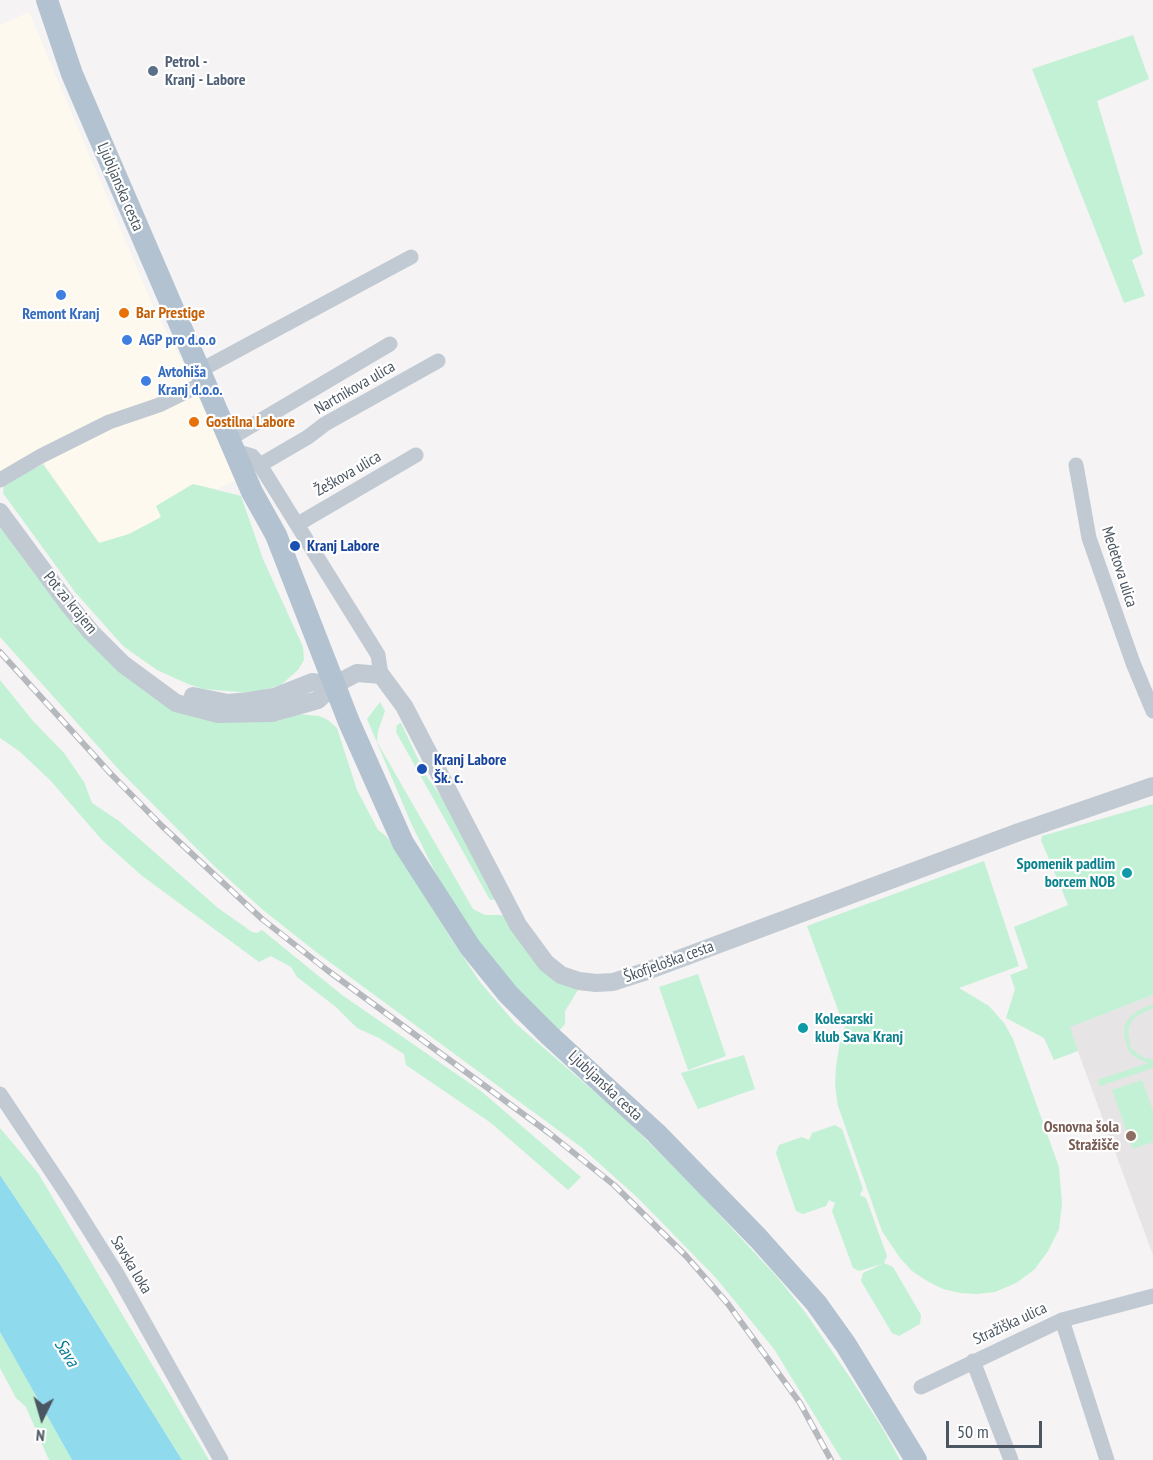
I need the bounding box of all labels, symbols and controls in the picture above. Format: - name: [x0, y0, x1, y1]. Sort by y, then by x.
- place label: Petrol - Kranj - Labore: [165, 52, 246, 90]
- marker: Petrol - Kranj - Labore: [146, 64, 160, 78]
- street label: Ljubljanska cesta: [93, 140, 147, 234]
- marker: Remont Kranj: [54, 288, 68, 302]
- place label: Bar Prestige: [136, 303, 205, 323]
- place label: Remont Kranj: [22, 304, 100, 324]
- marker: Bar Prestige: [117, 306, 131, 320]
- place label: AGP pro d.o.o: [139, 330, 216, 350]
- marker: AGP pro d.o.o: [120, 333, 134, 347]
- street label: Nartnikova ulica: [311, 357, 399, 419]
- place label: Avtohiša Kranj d.o.o.: [158, 362, 223, 400]
- marker: Avtohiša Kranj d.o.o.: [139, 374, 153, 388]
- place label: Gostilna Labore: [206, 412, 295, 432]
- marker: Gostilna Labore: [187, 415, 201, 429]
- street label: Žeškova ulica: [311, 447, 385, 501]
- street label: Medetova ulica: [1097, 524, 1141, 610]
- place label: Kranj Labore: [307, 536, 380, 556]
- marker: Kranj Labore: [288, 539, 302, 553]
- street label: Pot za krajem: [39, 568, 101, 638]
- place label: Kranj Labore Šk. c.: [434, 750, 507, 788]
- marker: Kranj Labore Šk. c.: [415, 762, 429, 776]
- place label: Spomenik padlim borcem NOB: [1017, 854, 1115, 892]
- marker: Spomenik padlim borcem NOB: [1120, 866, 1134, 880]
- street label: Škofjeloška cesta: [622, 937, 716, 987]
- place label: Kolesarski klub Sava Kranj: [815, 1009, 903, 1047]
- marker: Kolesarski klub Sava Kranj: [796, 1021, 810, 1035]
- street label: Ljubljanska cesta: [564, 1047, 646, 1125]
- place label: Osnovna šola Stražišče: [1044, 1117, 1119, 1155]
- marker: Osnovna šola Stražišče: [1124, 1129, 1138, 1143]
- street label: Savska loka: [106, 1233, 156, 1297]
- street label: Stražiška ulica: [970, 1299, 1050, 1349]
- water label: Sava: [49, 1335, 83, 1371]
- north arrow: [12, 1388, 72, 1448]
- scale bar: [949, 1409, 1045, 1447]
- text: 50 m: [957, 1420, 989, 1443]
- text: N: [35, 1426, 46, 1446]

